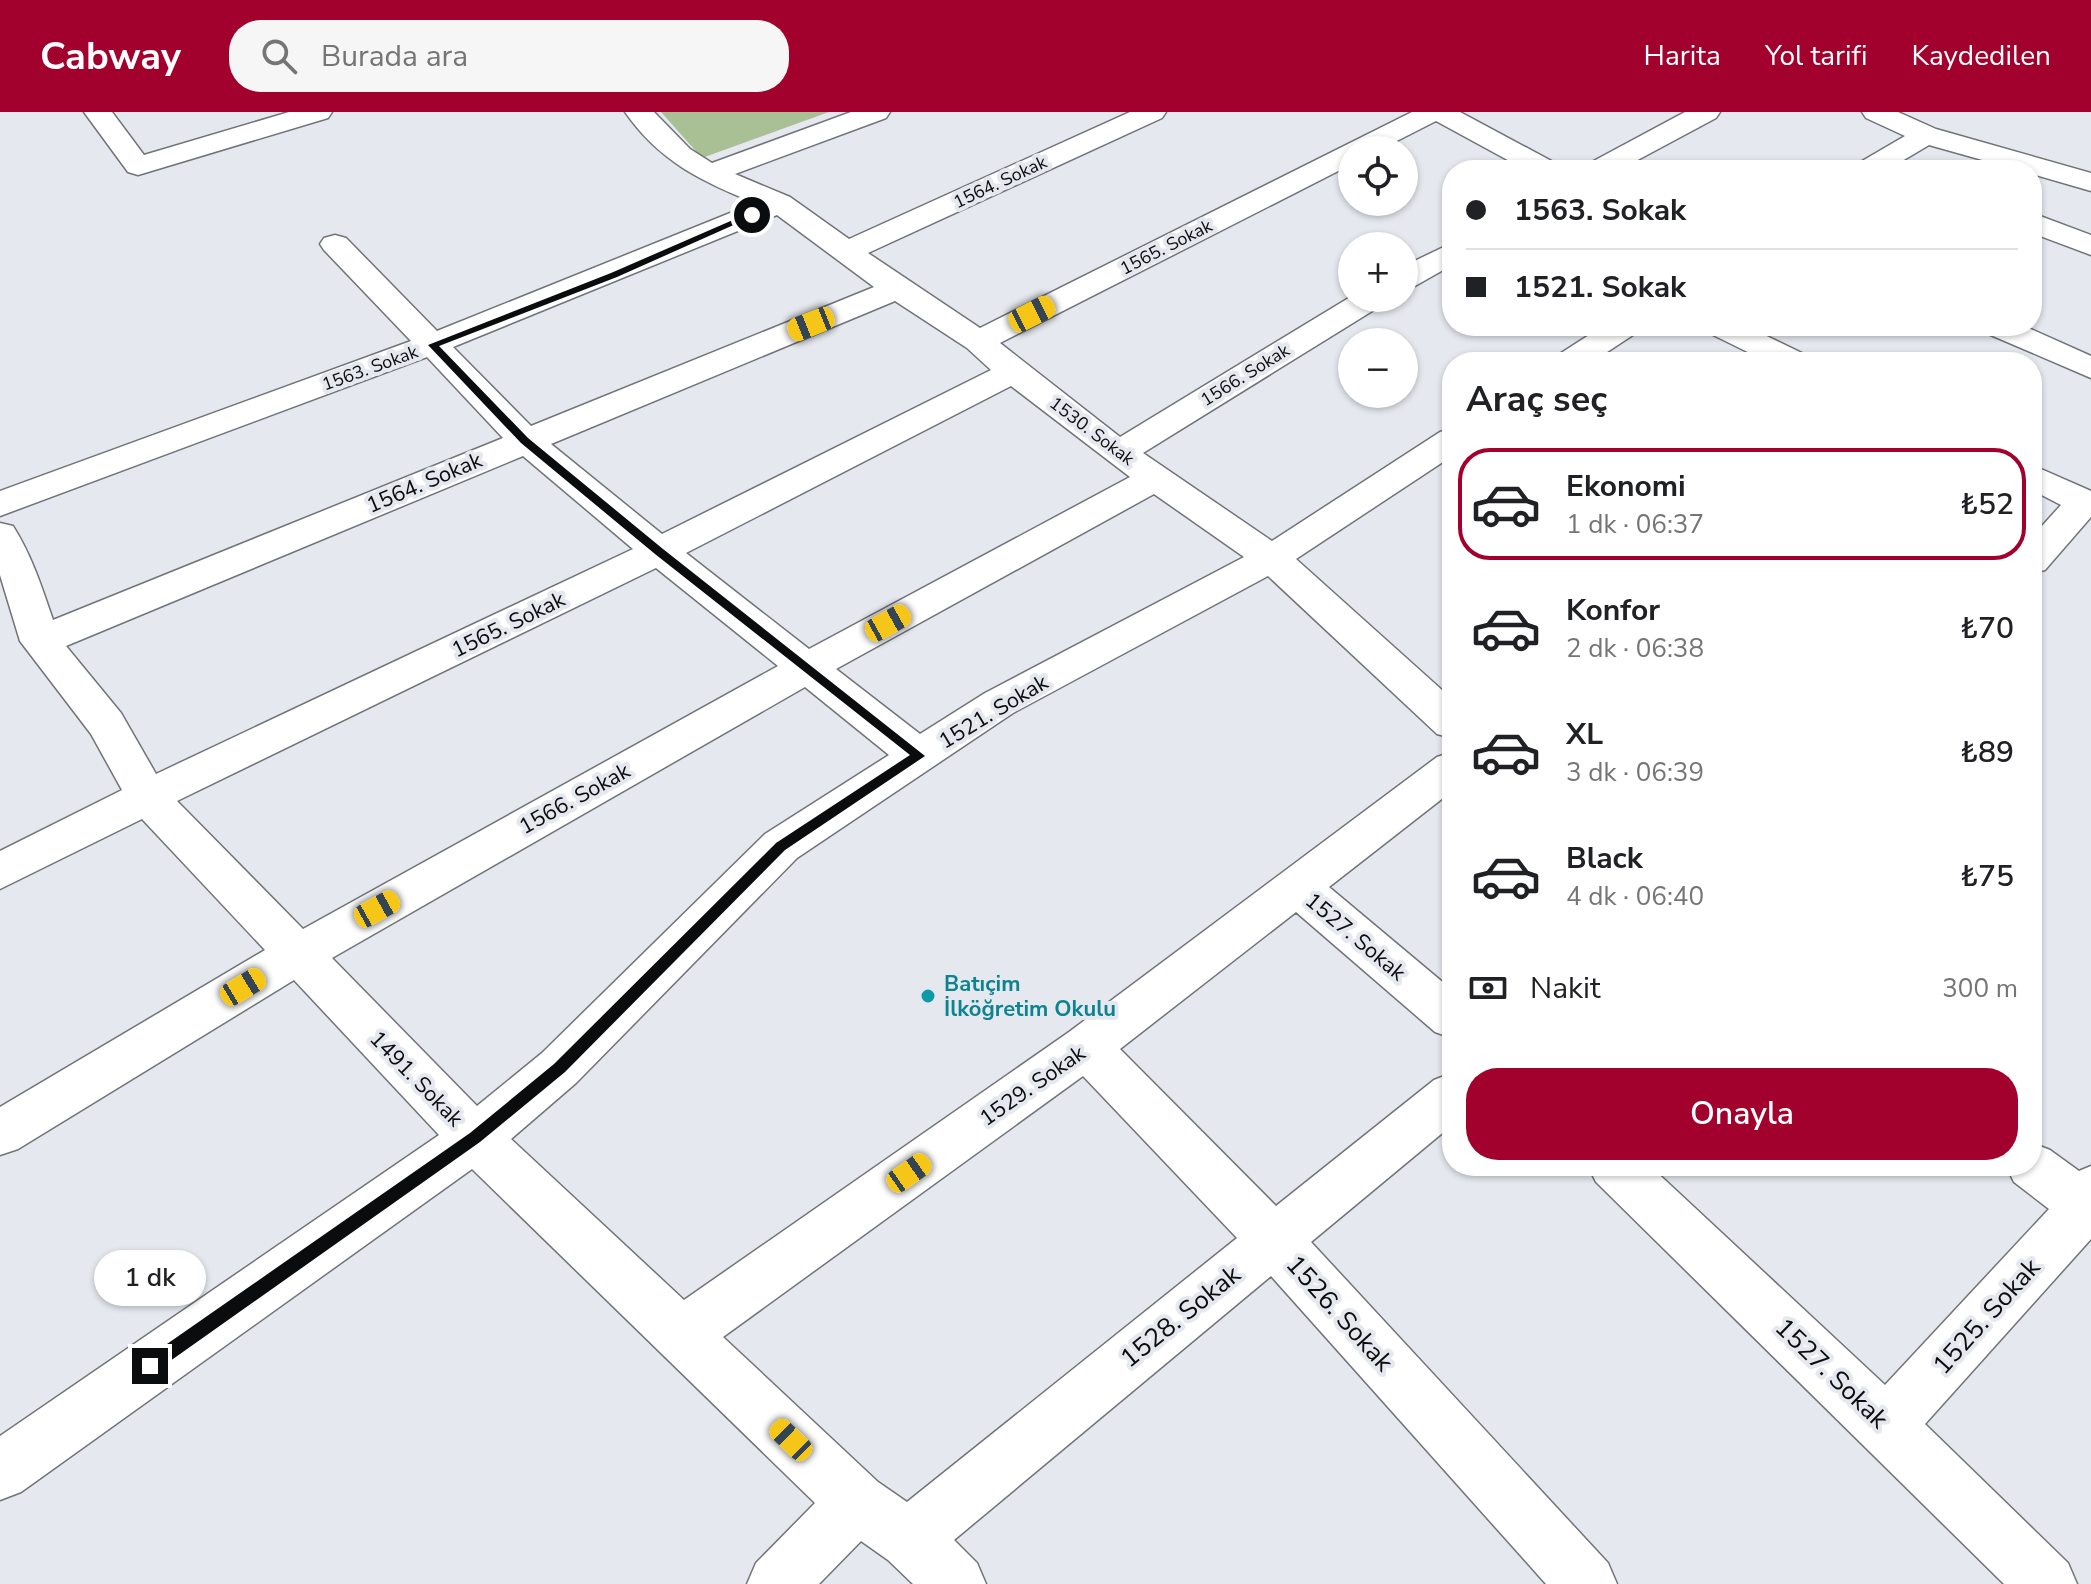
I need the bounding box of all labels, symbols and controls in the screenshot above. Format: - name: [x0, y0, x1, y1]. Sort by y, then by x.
- search box: [229, 20, 789, 92]
- text: Cabway: [40, 31, 181, 82]
- icon: search: [257, 34, 301, 78]
- text: Burada ara: [321, 36, 468, 77]
- text: Harita: [1644, 37, 1721, 75]
- text: Yol tarifi: [1765, 37, 1867, 75]
- text: Kaydedilen: [1911, 37, 2051, 75]
- map controls: [1338, 136, 1418, 408]
- button: locate: [1338, 136, 1418, 216]
- street label: 1564. Sokak: [949, 149, 1051, 214]
- text: 1563. Sokak: [1514, 190, 1686, 231]
- route start: [734, 197, 770, 233]
- street label: 1565. Sokak: [1116, 213, 1217, 280]
- button: +: [1338, 232, 1418, 312]
- text: 1521. Sokak: [1514, 267, 1686, 308]
- car: [1005, 292, 1059, 336]
- car: [784, 304, 838, 344]
- button: −: [1338, 328, 1418, 408]
- street label: 1566. Sokak: [1196, 338, 1295, 412]
- street label: 1563. Sokak: [319, 339, 422, 396]
- text: Araç seç: [1466, 375, 1607, 424]
- street label: 1530. Sokak: [1045, 391, 1140, 471]
- street label: 1564. Sokak: [362, 445, 488, 521]
- text: Ekonomi: [1566, 466, 1686, 507]
- icon: car: [1470, 468, 1542, 540]
- text: ₺52: [1960, 484, 2014, 525]
- text: 1 dk · 06:37: [1566, 507, 1704, 542]
- street label: 1565. Sokak: [447, 584, 571, 665]
- text: Konfor: [1566, 590, 1660, 631]
- icon: car: [1470, 592, 1542, 664]
- car: [861, 601, 915, 645]
- text: ₺70: [1960, 608, 2014, 649]
- text: 2 dk · 06:38: [1566, 631, 1704, 666]
- street label: 1521. Sokak: [933, 667, 1055, 756]
- text: XL: [1566, 714, 1603, 755]
- icon: car: [1470, 716, 1542, 788]
- text: ₺89: [1960, 732, 2014, 773]
- text: 3 dk · 06:39: [1566, 755, 1704, 790]
- street label: 1566. Sokak: [514, 756, 636, 842]
- text: Black: [1566, 838, 1643, 879]
- icon: car: [1470, 840, 1542, 912]
- text: ₺75: [1960, 856, 2014, 897]
- text: 4 dk · 06:40: [1566, 879, 1704, 914]
- street label: 1527. Sokak: [1299, 886, 1413, 988]
- car: [350, 887, 404, 931]
- car: [216, 964, 270, 1010]
- icon: cash: [1466, 966, 1510, 1010]
- text: Nakit: [1530, 968, 1601, 1009]
- place label: Batıçim İlköğretim Okulu: [944, 969, 1116, 1024]
- text: 300 m: [1942, 971, 2018, 1006]
- marker: Batıçim İlköğretim Okulu: [919, 987, 937, 1005]
- street label: 1491. Sokak: [363, 1024, 470, 1134]
- street label: 1529. Sokak: [974, 1038, 1092, 1133]
- button: Onayla: [1466, 1068, 2018, 1160]
- car: [882, 1149, 936, 1197]
- street label: 1526. Sokak: [1278, 1248, 1402, 1380]
- callout: 1 dk: [94, 1250, 206, 1306]
- street label: 1525. Sokak: [1925, 1250, 2049, 1382]
- street label: 1528. Sokak: [1113, 1257, 1248, 1376]
- text: 1 dk: [124, 1260, 176, 1295]
- street label: 1527. Sokak: [1767, 1310, 1897, 1437]
- route end: [132, 1348, 168, 1384]
- car: [765, 1415, 817, 1465]

